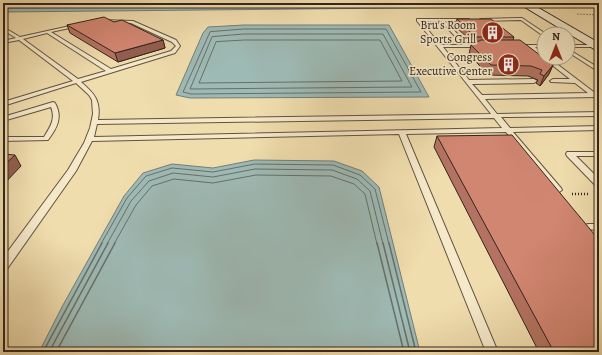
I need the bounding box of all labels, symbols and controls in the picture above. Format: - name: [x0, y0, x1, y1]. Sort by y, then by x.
- place label: Bru's Room Sports Grill: [420, 17, 476, 47]
- building icon: Bru's Room Sports Grill: [479, 19, 505, 45]
- north arrow: [536, 26, 576, 66]
- text: N: [552, 29, 560, 44]
- place label: Congress Executive Center: [409, 49, 492, 79]
- building icon: Congress Executive Center: [495, 51, 521, 77]

